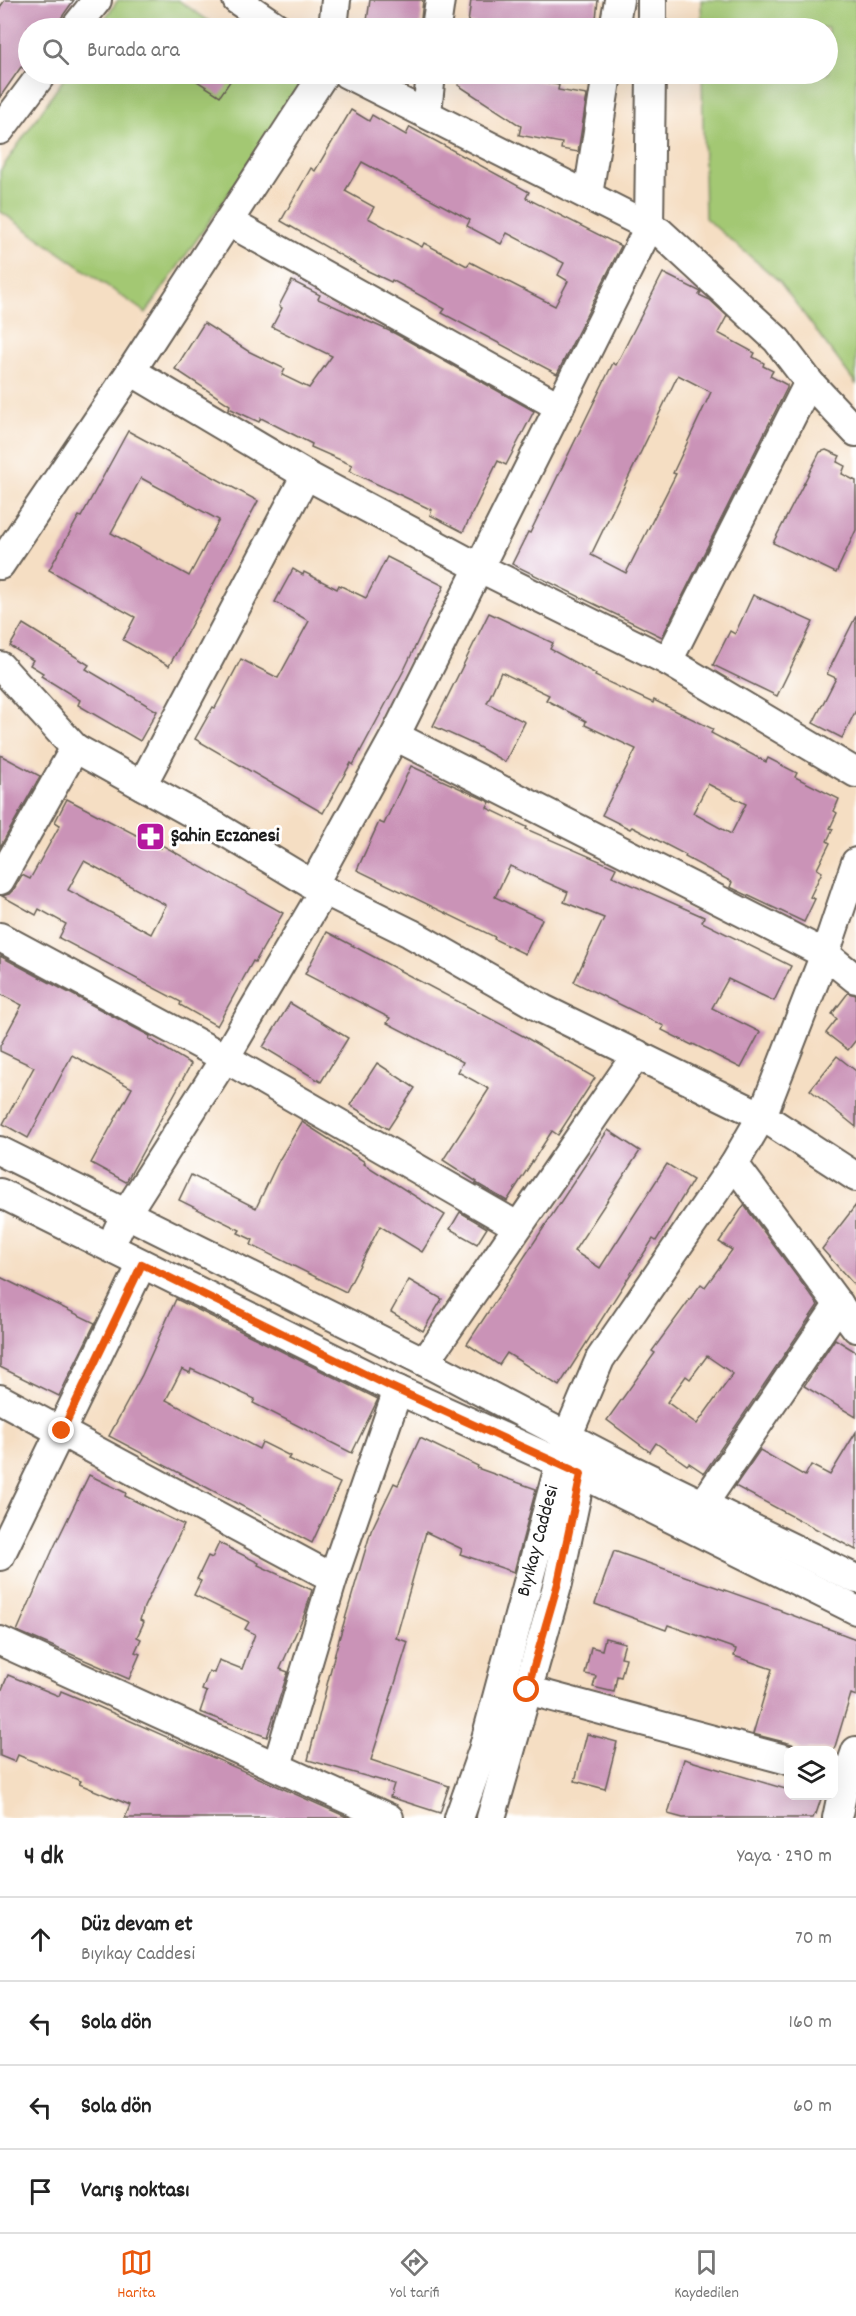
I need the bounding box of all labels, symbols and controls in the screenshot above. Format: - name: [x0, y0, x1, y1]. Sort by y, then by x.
- search box: [18, 18, 838, 84]
- icon: search: [39, 35, 72, 68]
- text: Burada ara: [87, 36, 180, 67]
- pharmacy icon: Şahin Eczanesi: [134, 821, 166, 853]
- place label: Şahin Eczanesi: [171, 823, 280, 851]
- route end: [48, 1417, 74, 1443]
- street label: Bıyıkay Caddesi: [511, 1482, 567, 1600]
- route start: [513, 1676, 539, 1702]
- map controls: [784, 1746, 838, 1800]
- button: layers: [784, 1746, 838, 1800]
- text: 4 dk: [24, 1839, 64, 1876]
- text: Yaya · 290 m: [737, 1843, 832, 1871]
- text: Düz devam et: [81, 1910, 193, 1941]
- icon: ahead: [24, 1923, 57, 1956]
- text: 70 m: [795, 1925, 832, 1953]
- text: Bıyıkay Caddesi: [81, 1941, 195, 1969]
- icon: left: [24, 2007, 57, 2040]
- text: Sola dön: [81, 2008, 151, 2039]
- text: 160 m: [789, 2009, 832, 2037]
- icon: left: [24, 2091, 57, 2124]
- text: Sola dön: [81, 2092, 151, 2123]
- text: 60 m: [793, 2093, 832, 2121]
- icon: arrive: [24, 2175, 57, 2208]
- text: Varış noktası: [81, 2176, 189, 2207]
- tab: Harita: [117, 2246, 155, 2305]
- tab: Yol tarifi: [390, 2246, 440, 2305]
- tab: Kaydedilen: [674, 2246, 739, 2305]

